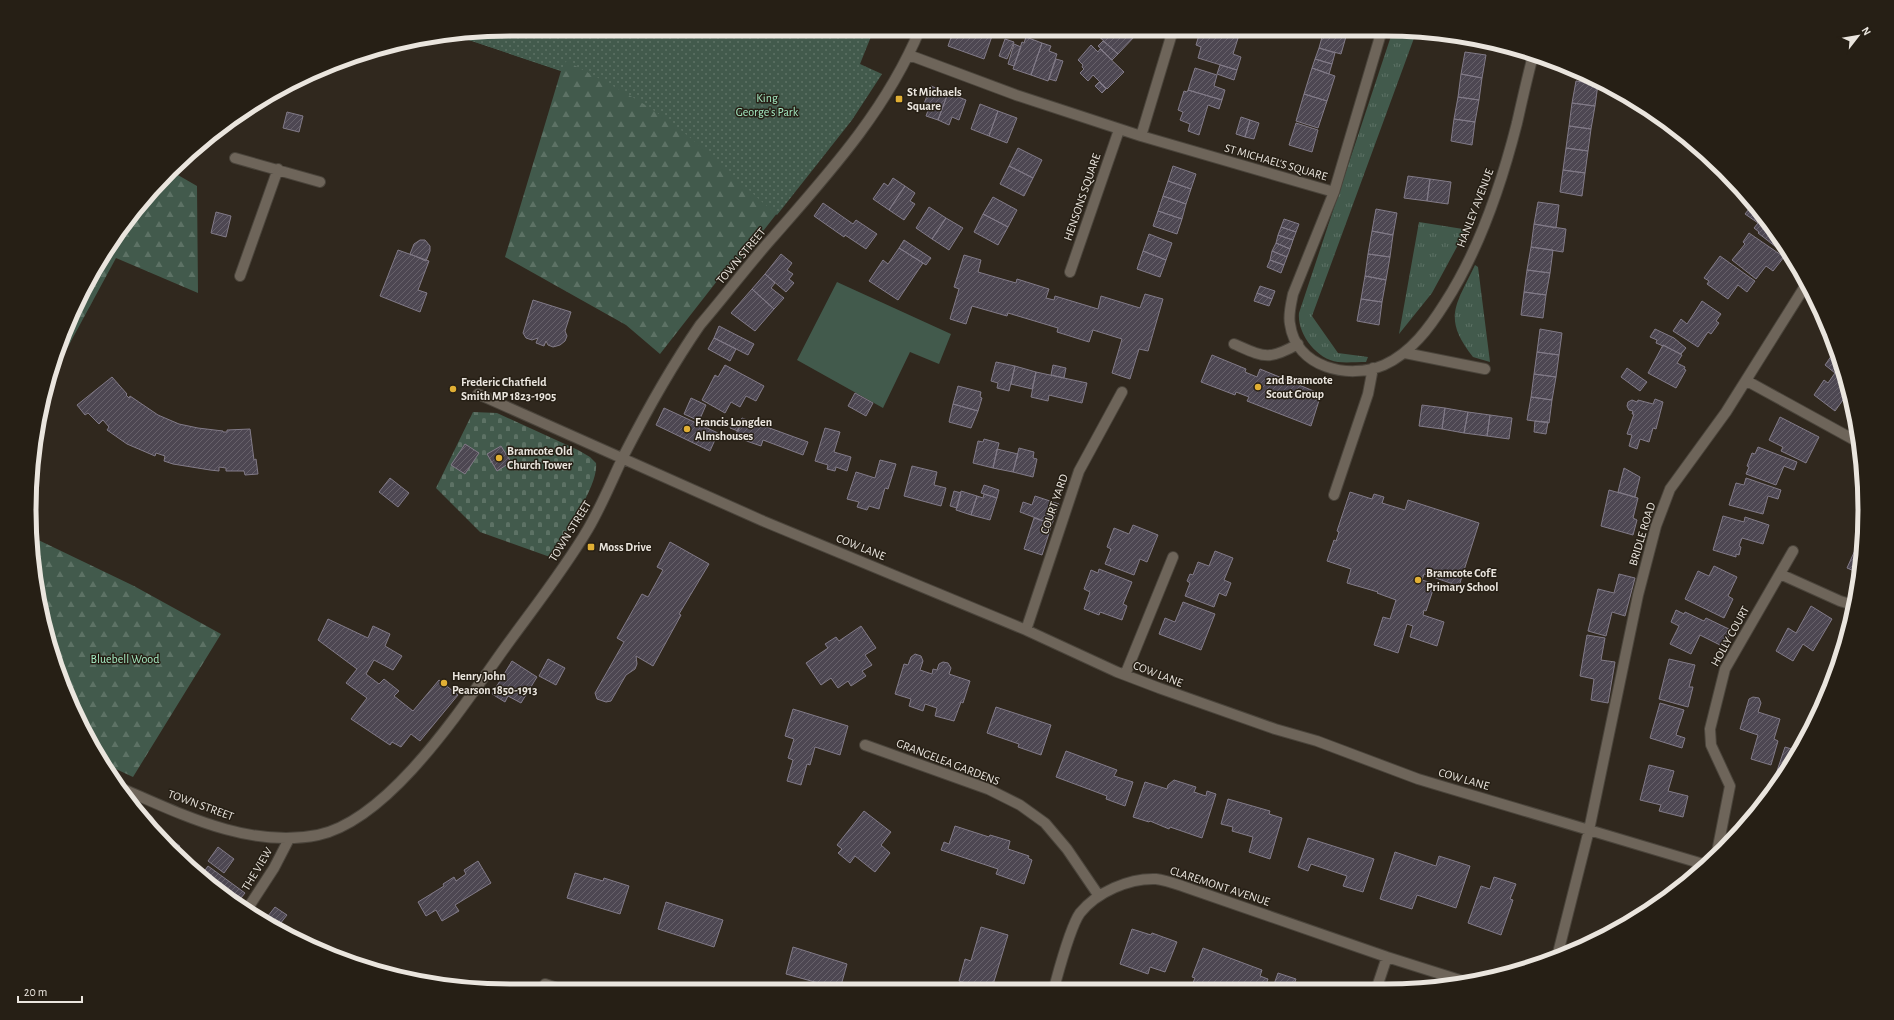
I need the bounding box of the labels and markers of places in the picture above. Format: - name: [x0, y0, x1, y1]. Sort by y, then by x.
- place label: St Michaels Square: [907, 86, 962, 112]
- marker: St Michaels Square: [894, 94, 904, 104]
- place label: 2nd Bramcote Scout Group: [1266, 374, 1333, 400]
- place label: Frederic Chatfield Smith MP 1823-1905: [461, 376, 556, 402]
- marker: 2nd Bramcote Scout Group: [1253, 382, 1263, 392]
- marker: Frederic Chatfield Smith MP 1823-1905: [448, 384, 458, 394]
- place label: Francis Longden Almshouses: [695, 416, 772, 442]
- marker: Francis Longden Almshouses: [682, 424, 692, 434]
- place label: Bramcote Old Church Tower: [507, 445, 573, 471]
- marker: Bramcote Old Church Tower: [494, 453, 504, 463]
- place label: Moss Drive: [599, 541, 652, 553]
- marker: Moss Drive: [586, 542, 596, 552]
- place label: Bramcote CofE Primary School: [1426, 567, 1498, 594]
- marker: Bramcote CofE Primary School: [1413, 575, 1423, 585]
- place label: Henry John Pearson 1850-1913: [452, 670, 537, 696]
- marker: Henry John Pearson 1850-1913: [439, 678, 449, 688]

